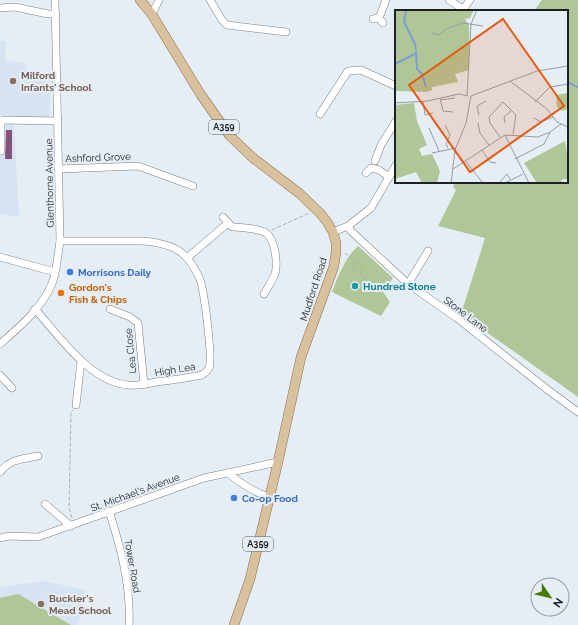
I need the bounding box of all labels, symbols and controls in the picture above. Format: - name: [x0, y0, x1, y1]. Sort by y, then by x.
- inset map: [395, 10, 568, 183]
- place label: Milford Infants' School: [21, 70, 93, 93]
- marker: Milford Infants' School: [8, 76, 18, 86]
- road number: A359: [209, 120, 239, 134]
- street label: Glenthorne Avenue: [43, 138, 56, 228]
- street label: Ashford Grove: [65, 151, 131, 164]
- street label: Mudford Road: [298, 256, 329, 322]
- marker: Morrisons Daily: [65, 267, 75, 277]
- place label: Morrisons Daily: [78, 267, 152, 278]
- marker: Hundred Stone: [350, 281, 360, 291]
- place label: Hundred Stone: [363, 281, 436, 292]
- place label: Gordon's Fish & Chips: [69, 282, 127, 305]
- marker: Gordon's Fish & Chips: [56, 288, 66, 298]
- street label: Stone Lane: [441, 294, 490, 335]
- street label: Lea Close: [123, 327, 138, 374]
- street label: High Lea: [154, 361, 196, 378]
- street label: St. Michael's Avenue: [89, 471, 181, 514]
- marker: Co-op Food: [229, 493, 239, 503]
- place label: Co-op Food: [242, 493, 298, 504]
- road number: A359: [243, 537, 273, 551]
- street label: Tower Road: [122, 538, 143, 594]
- north arrow: [530, 577, 570, 617]
- place label: Buckler's Mead School: [49, 593, 112, 616]
- text: N: [550, 595, 566, 610]
- marker: Buckler's Mead School: [36, 599, 46, 609]

